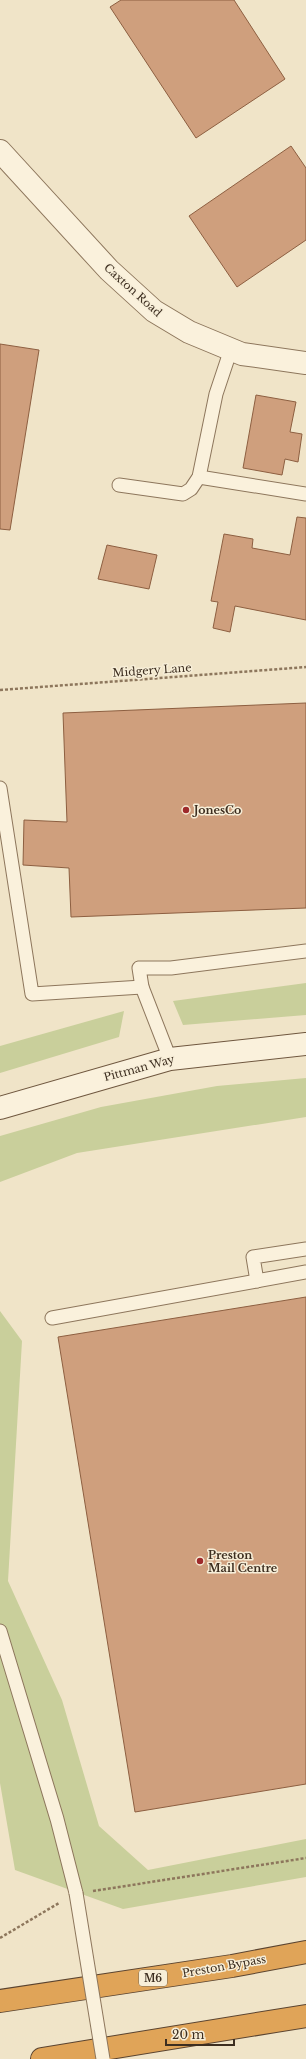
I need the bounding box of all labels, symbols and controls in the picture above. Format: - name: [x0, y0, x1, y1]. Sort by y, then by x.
- street label: Caxton Road: [101, 260, 165, 320]
- street label: Midgery Lane: [112, 660, 192, 680]
- place label: JonesCo: [192, 803, 241, 817]
- marker: JonesCo: [181, 805, 191, 815]
- street label: Pittman Way: [102, 1052, 176, 1084]
- place label: Preston Mail Centre: [208, 1548, 278, 1575]
- marker: Preston Mail Centre: [195, 1556, 205, 1566]
- street label: Preston Bypass: [181, 1952, 267, 1980]
- road number: M6: [139, 1970, 167, 1986]
- scale bar: [166, 2021, 234, 2047]
- text: 20 m: [172, 2027, 204, 2042]

